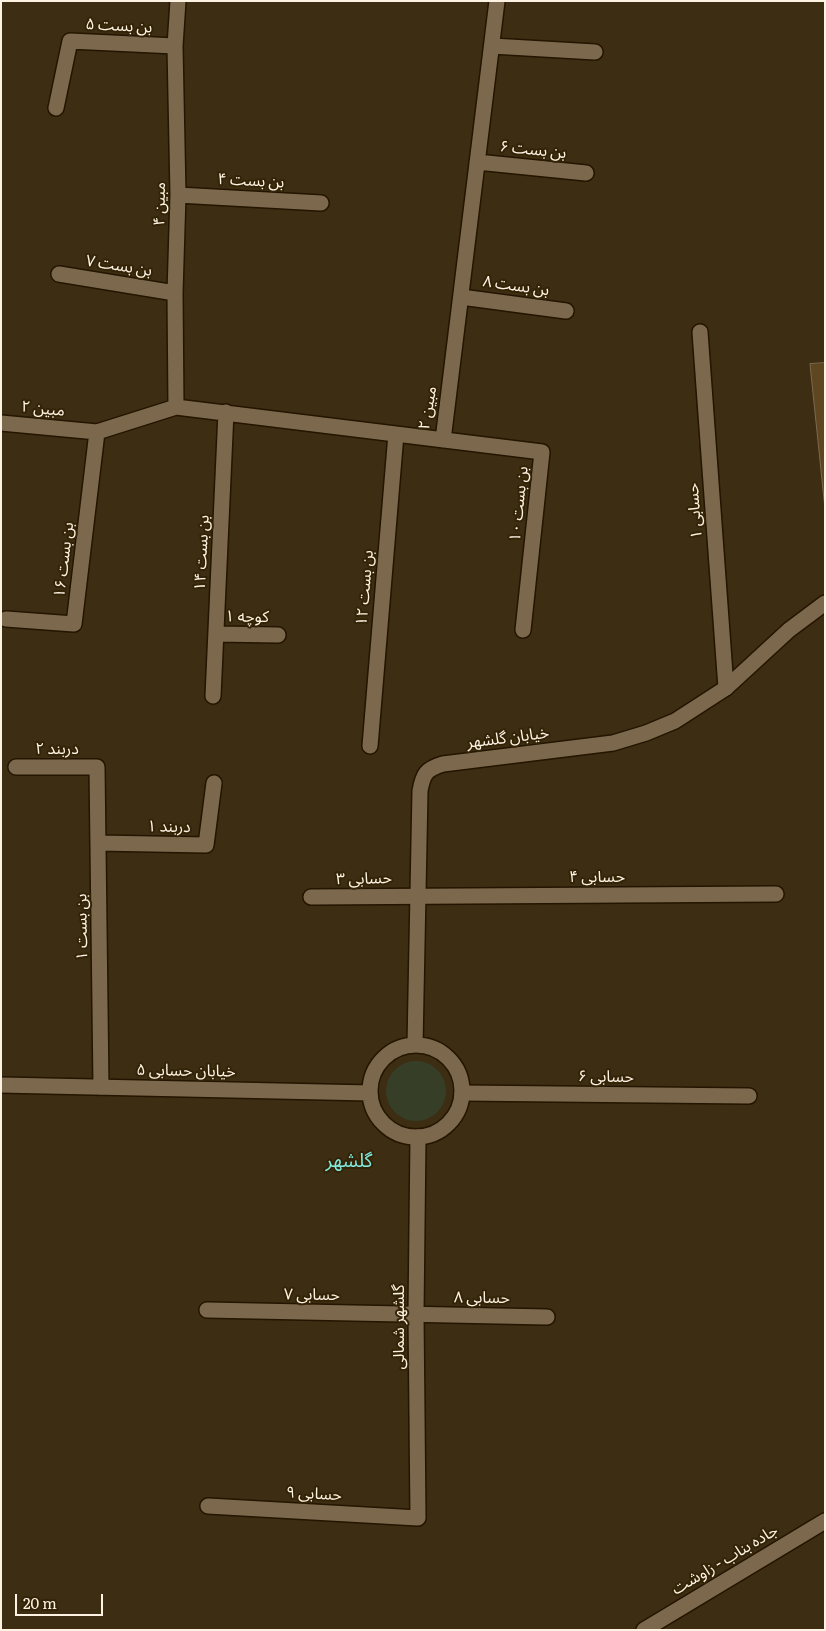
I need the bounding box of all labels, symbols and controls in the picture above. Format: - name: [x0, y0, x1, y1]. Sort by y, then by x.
- street label: بن بست ۵: [85, 15, 153, 37]
- street label: بن بست ۶: [499, 137, 567, 163]
- street label: بن بست ۴: [217, 170, 285, 192]
- street label: مبین ۴: [150, 182, 170, 226]
- street label: بن بست ۷: [84, 251, 154, 281]
- street label: بن بست ۸: [482, 272, 550, 300]
- street label: مبین ۲: [415, 385, 441, 431]
- street label: مبین ۲: [20, 397, 66, 421]
- street label: بن بست ۱۰: [505, 465, 533, 543]
- street label: حسابی ۱: [683, 482, 707, 540]
- street label: بن بست ۱۴: [190, 515, 214, 591]
- street label: بن بست ۱۶: [50, 521, 78, 599]
- street label: بن بست ۱۲: [352, 549, 378, 627]
- street label: کوچه ۱: [225, 607, 269, 627]
- street label: خیابان گلشهر: [466, 723, 550, 753]
- street label: دربند ۲: [35, 739, 79, 759]
- street label: دربند ۱: [147, 817, 191, 837]
- street label: حسابی ۴: [569, 867, 625, 887]
- street label: حسابی ۳: [336, 869, 392, 889]
- street label: بن بست ۱: [72, 893, 92, 961]
- street label: خیابان حسابی ۵: [136, 1061, 236, 1081]
- street label: حسابی ۶: [578, 1067, 634, 1087]
- district label: گلشهر: [326, 1150, 372, 1172]
- street label: گلشهر شمالی: [389, 1284, 409, 1370]
- street label: حسابی ۷: [284, 1285, 340, 1305]
- street label: حسابی ۸: [454, 1288, 510, 1308]
- street label: حسابی ۹: [285, 1483, 343, 1505]
- street label: جاده بناب - زاوشت: [669, 1521, 781, 1599]
- scale bar: [18, 1584, 105, 1616]
- text: 20 m: [23, 1591, 57, 1614]

